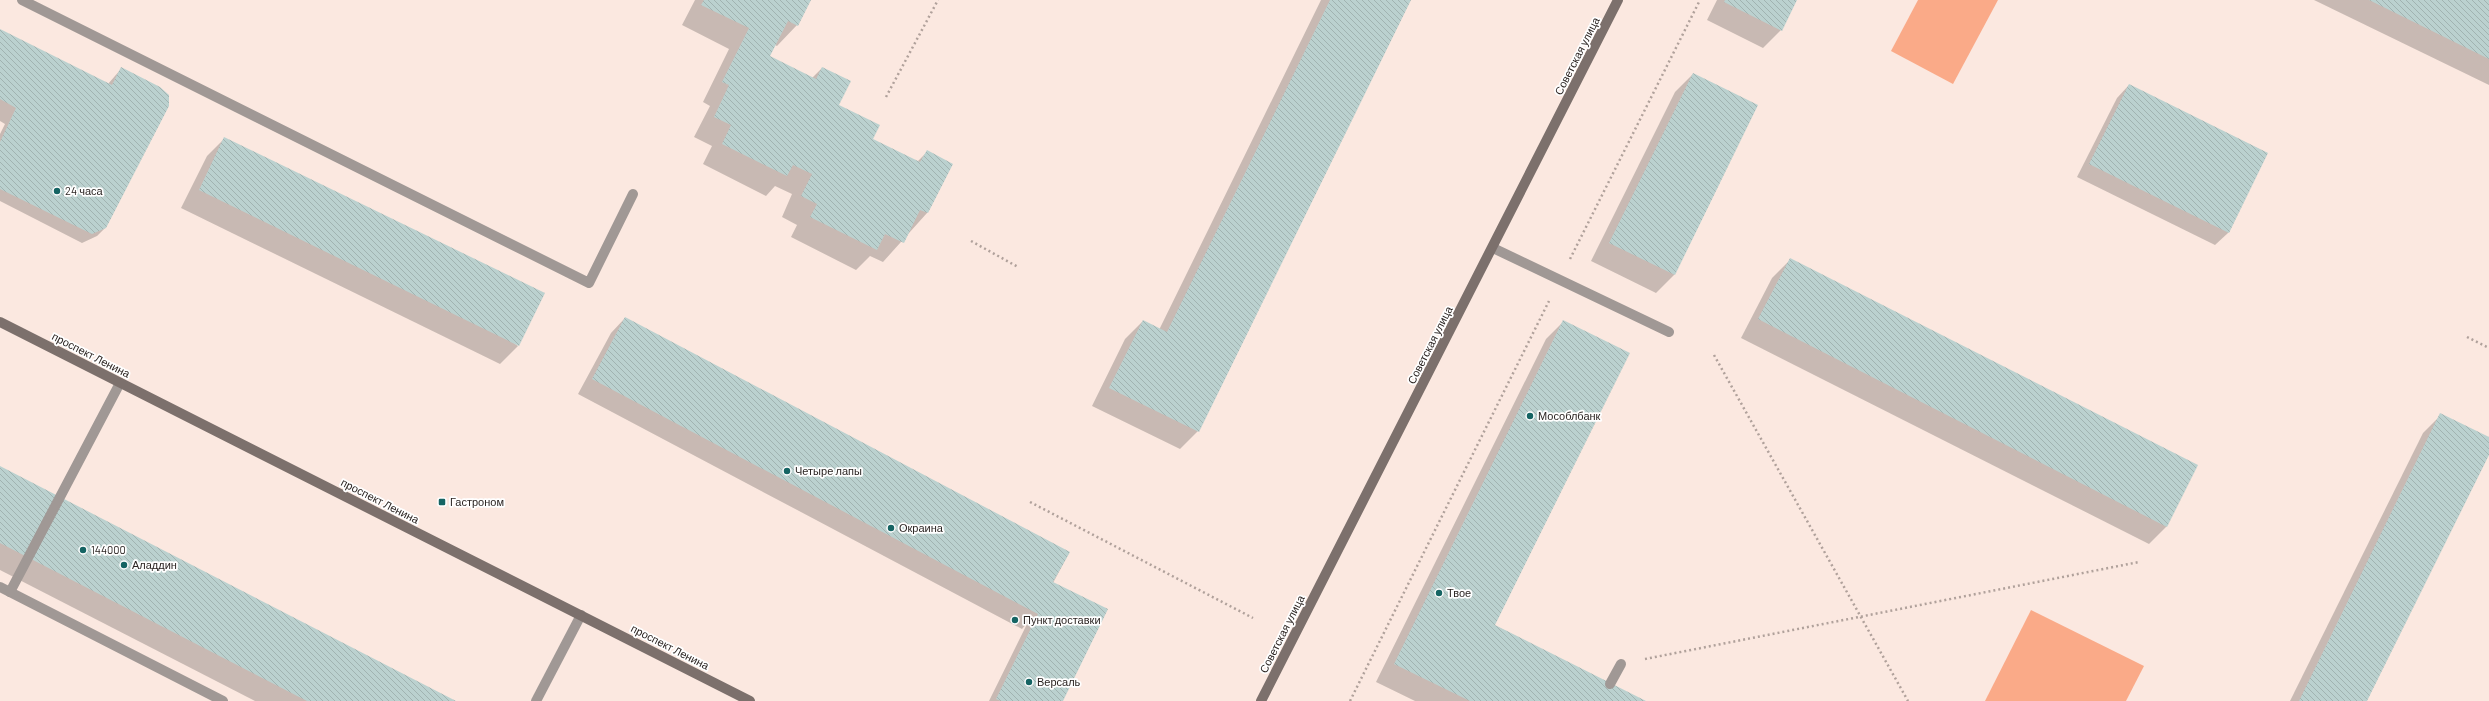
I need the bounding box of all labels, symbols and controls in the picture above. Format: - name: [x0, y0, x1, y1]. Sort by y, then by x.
- street label: Советская улица: [1551, 14, 1602, 97]
- place label: 24 часа: [65, 184, 104, 197]
- marker: 24 часа: [52, 186, 62, 196]
- street label: Советская улица: [1404, 303, 1455, 386]
- street label: проспект Ленина: [50, 329, 133, 380]
- place label: Мособлбанк: [1538, 409, 1601, 422]
- marker: Мособлбанк: [1525, 411, 1535, 421]
- place label: Четыре лапы: [795, 464, 862, 477]
- marker: Четыре лапы: [782, 466, 792, 476]
- street label: проспект Ленина: [339, 475, 422, 526]
- place label: Гастроном: [450, 495, 504, 508]
- marker: Гастроном: [437, 497, 447, 507]
- place label: Окраина: [899, 521, 944, 534]
- marker: Окраина: [886, 523, 896, 533]
- place label: 144000: [91, 543, 126, 556]
- marker: 144000: [78, 545, 88, 555]
- place label: Аладдин: [132, 558, 177, 571]
- marker: Аладдин: [119, 560, 129, 570]
- place label: Твое: [1447, 586, 1471, 599]
- marker: Твое: [1434, 588, 1444, 598]
- street label: Советская улица: [1256, 592, 1307, 675]
- place label: Пункт доставки: [1023, 613, 1101, 626]
- marker: Пункт доставки: [1010, 615, 1020, 625]
- street label: проспект Ленина: [629, 621, 712, 672]
- place label: Версаль: [1037, 675, 1081, 688]
- marker: Версаль: [1024, 677, 1034, 687]

